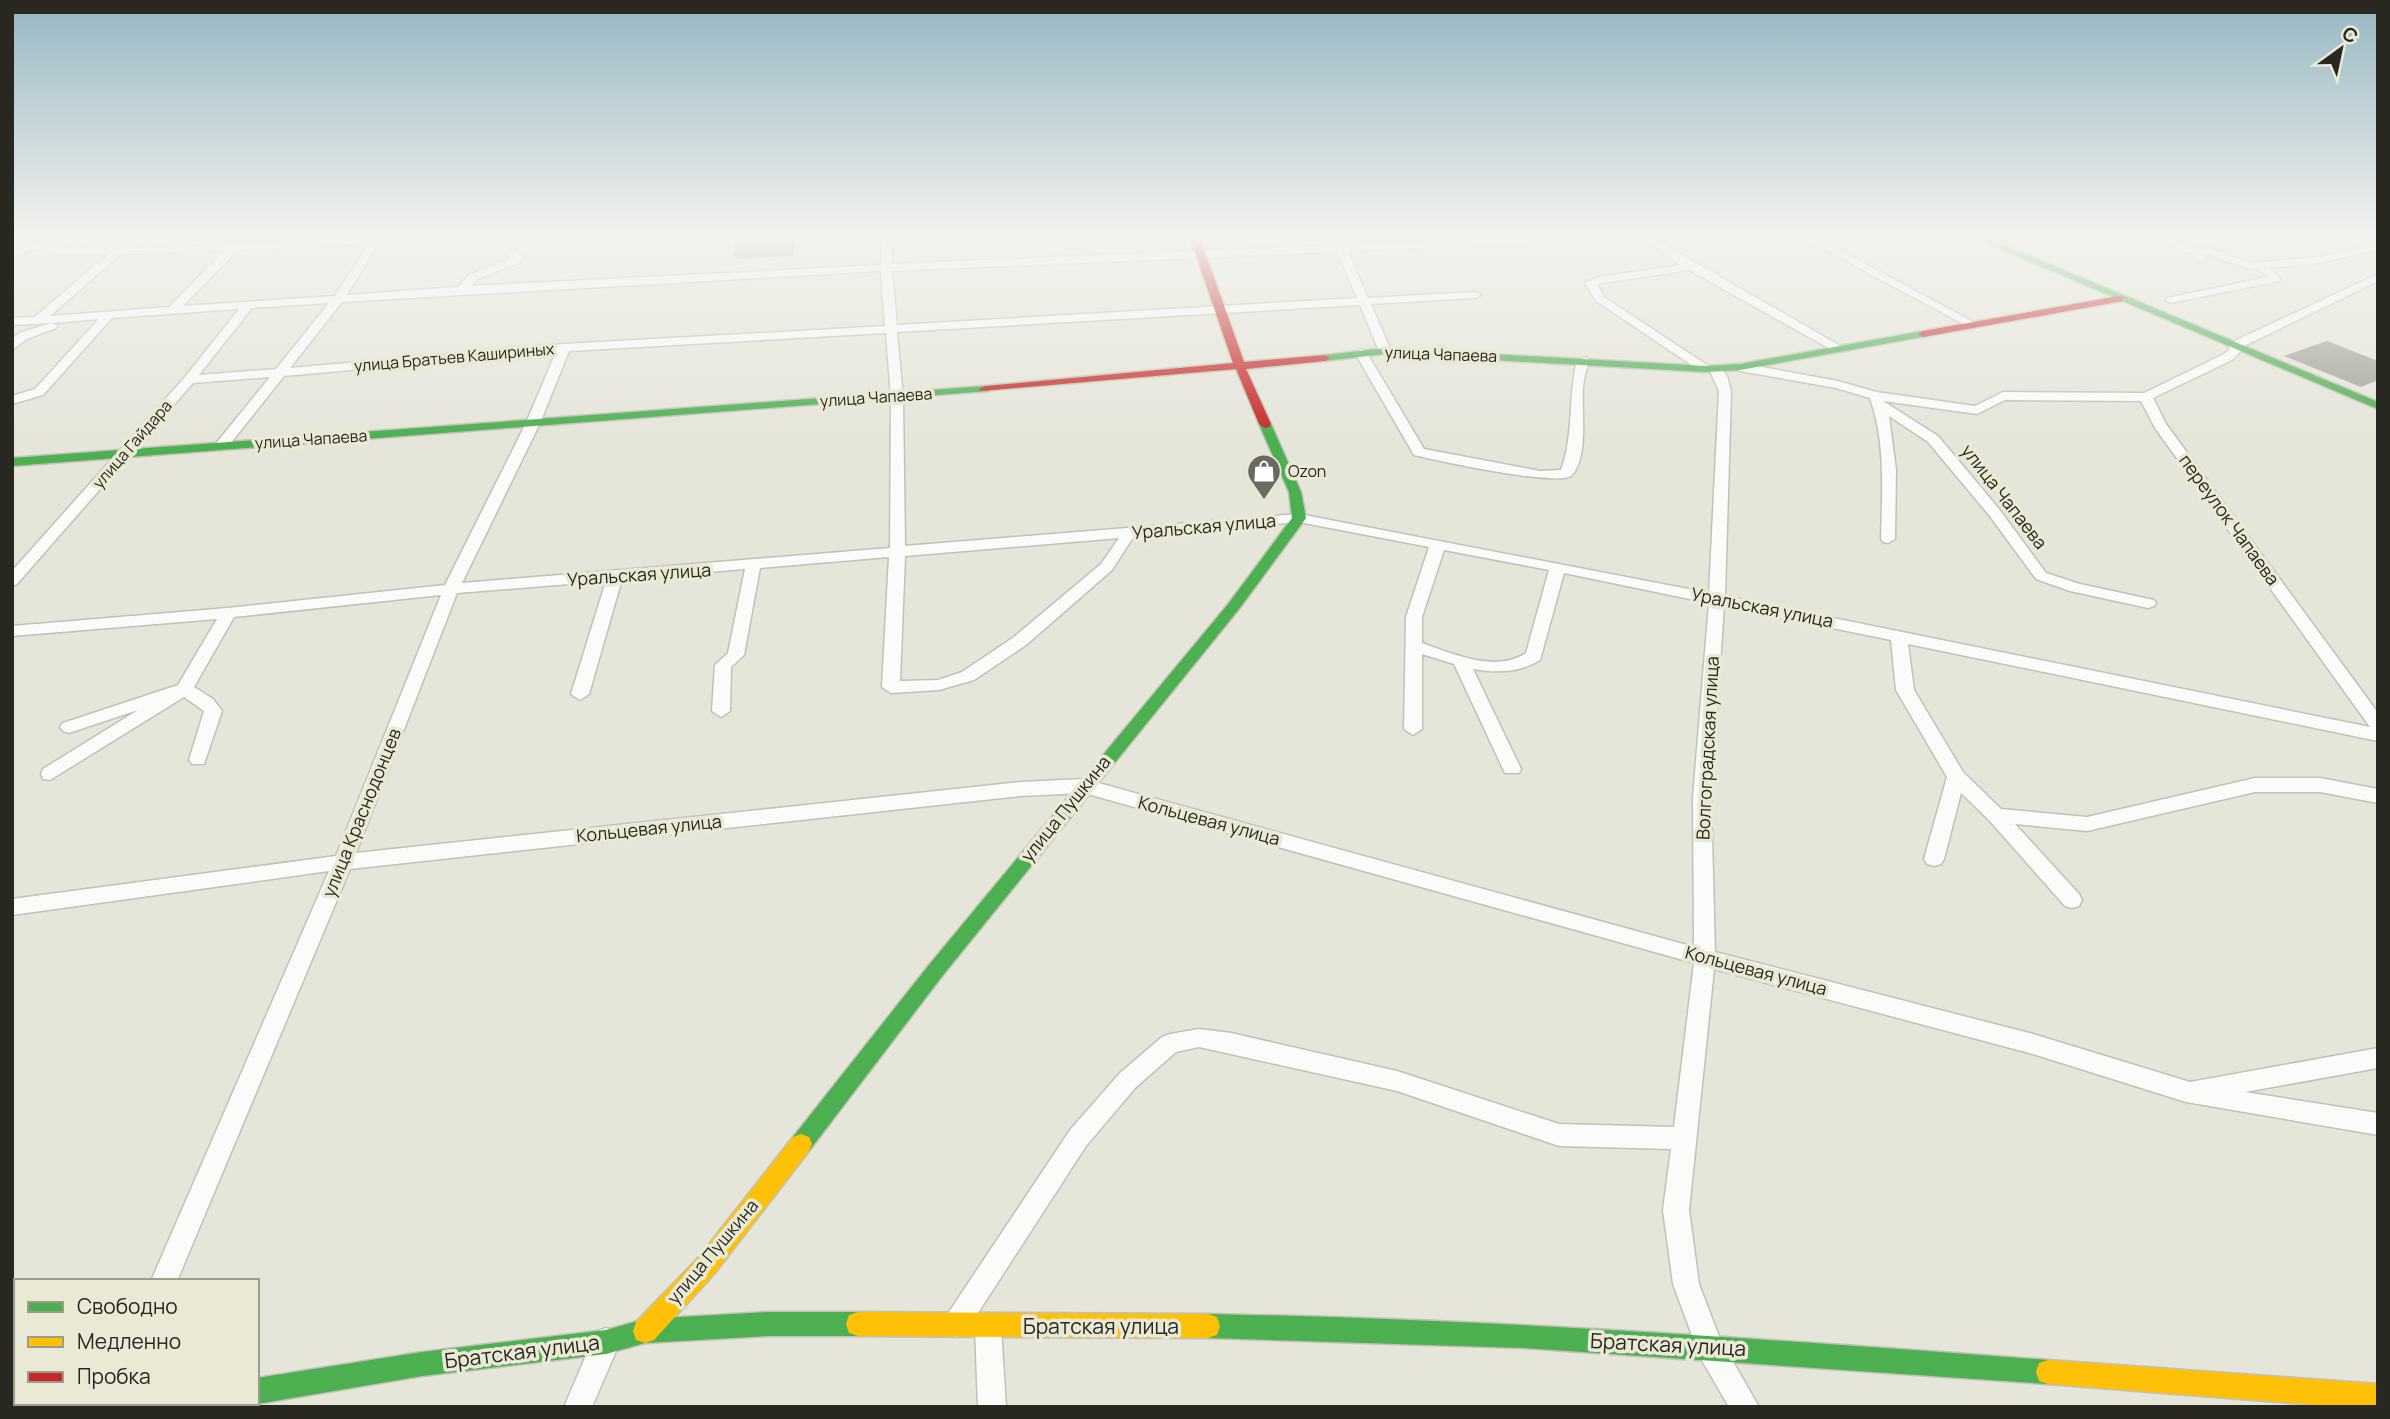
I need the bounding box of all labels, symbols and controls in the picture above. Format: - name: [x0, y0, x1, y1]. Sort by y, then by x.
- north arrow: [2306, 14, 2376, 84]
- text: С: [2337, 20, 2363, 49]
- street label: улица Братьев Кашириных: [353, 337, 556, 377]
- street label: улица Чапаева: [1384, 341, 1498, 367]
- street label: улица Чапаева: [819, 382, 933, 412]
- street label: улица Гайдара: [87, 395, 177, 493]
- street label: улица Чапаева: [254, 424, 368, 454]
- street label: улица Чапаева: [1956, 439, 2053, 554]
- street label: переулок Чапаева: [2174, 449, 2286, 590]
- shop icon: Ozon: [1245, 452, 1283, 501]
- place label: Ozon: [1288, 460, 1326, 482]
- street label: Уральская улица: [1131, 508, 1277, 544]
- street label: Уральская улица: [566, 557, 712, 591]
- street label: Уральская улица: [1689, 581, 1835, 633]
- street label: Волгоградская улица: [1690, 655, 1724, 840]
- street label: улица Краснодонцев: [316, 724, 406, 901]
- street label: улица Пушкина: [1015, 750, 1115, 866]
- street label: Кольцевая улица: [1136, 790, 1283, 851]
- street label: Кольцевая улица: [575, 808, 723, 848]
- street label: Кольцевая улица: [1683, 940, 1830, 1001]
- street label: улица Пушкина: [661, 1194, 763, 1309]
- legend: [14, 1279, 259, 1405]
- text: Свободно: [77, 1292, 178, 1320]
- street label: Братская улица: [1023, 1312, 1179, 1340]
- street label: Братская улица: [1589, 1326, 1747, 1362]
- text: Медленно: [77, 1327, 181, 1355]
- street label: Братская улица: [443, 1328, 601, 1374]
- text: Пробка: [77, 1362, 151, 1390]

